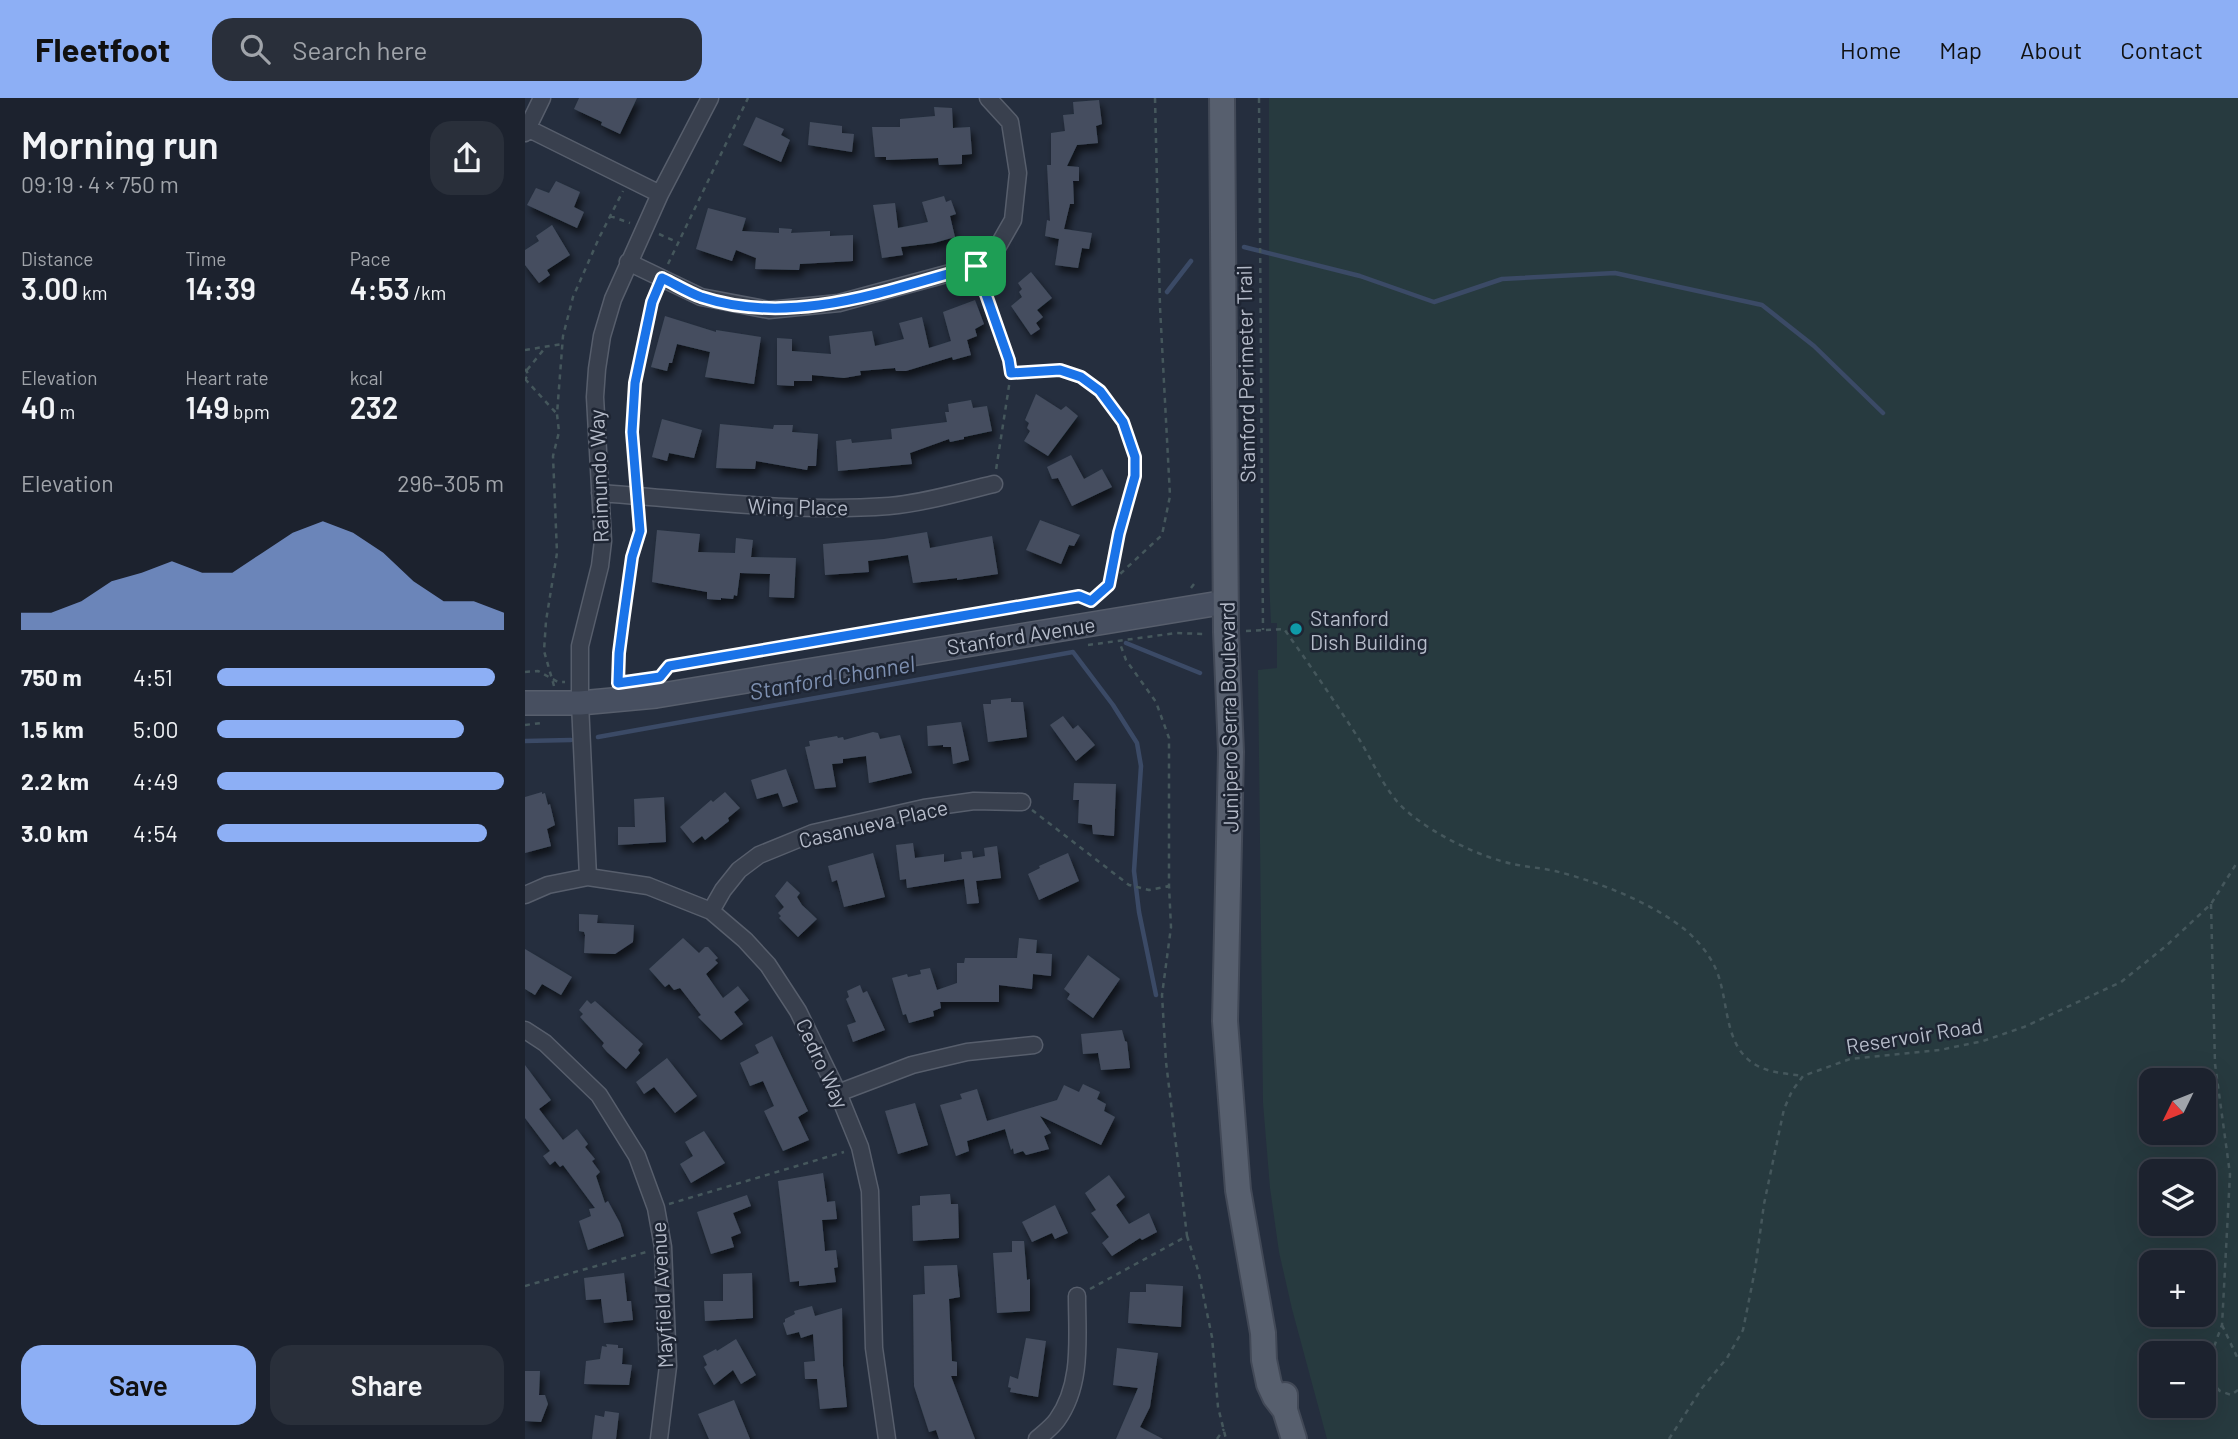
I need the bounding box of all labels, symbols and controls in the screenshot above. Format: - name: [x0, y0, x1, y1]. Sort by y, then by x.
- search box: [212, 18, 702, 81]
- text: Fleetfoot: [35, 29, 170, 69]
- icon: search: [236, 30, 274, 68]
- text: Search here: [292, 34, 427, 65]
- text: Home: [1840, 35, 1901, 64]
- text: Map: [1939, 35, 1982, 64]
- text: About: [2020, 35, 2082, 64]
- text: Contact: [2120, 35, 2203, 64]
- text: Morning run: [21, 121, 219, 167]
- button: share: [430, 121, 504, 195]
- text: 09:19 · 4 × 750 m: [21, 170, 179, 198]
- pin: [946, 236, 1006, 296]
- text: Distance: [21, 247, 93, 270]
- text: Time: [185, 247, 226, 270]
- text: Pace: [350, 247, 391, 270]
- icon: arrive: [957, 247, 995, 285]
- street label: Stanford Perimeter Trail: [1231, 265, 1259, 483]
- text: 3.00: [21, 270, 78, 306]
- text: 14:39: [185, 270, 256, 306]
- text: 4:53: [350, 270, 410, 306]
- text: km: [78, 281, 107, 304]
- text: /km: [410, 281, 446, 304]
- text: Elevation: [21, 366, 98, 389]
- text: Heart rate: [185, 366, 269, 389]
- text: kcal: [350, 366, 383, 389]
- text: 40: [21, 389, 56, 425]
- text: 149: [185, 389, 229, 425]
- text: 232: [350, 389, 398, 425]
- text: m: [56, 400, 75, 423]
- text: bpm: [229, 400, 270, 423]
- street label: Raimundo Way: [583, 409, 613, 543]
- text: Elevation: [21, 469, 114, 497]
- text: 296–305 m: [397, 469, 504, 497]
- street label: Wing Place: [747, 493, 849, 519]
- street label: Junipero Serra Boulevard: [1213, 601, 1243, 833]
- place label: Stanford Dish Building: [1310, 605, 1428, 654]
- street label: Stanford Avenue: [945, 611, 1097, 659]
- marker: Stanford Dish Building: [1288, 621, 1304, 637]
- water label: Stanford Channel: [747, 649, 917, 705]
- text: 750 m: [21, 663, 82, 691]
- text: 4:51: [133, 663, 173, 691]
- text: 1.5 km: [21, 715, 84, 743]
- text: 5:00: [133, 715, 179, 743]
- text: 2.2 km: [21, 767, 89, 795]
- text: 4:49: [133, 767, 178, 795]
- street label: Casanueva Place: [796, 794, 950, 852]
- text: 3.0 km: [21, 819, 88, 847]
- text: 4:54: [133, 819, 178, 847]
- street label: Reservoir Road: [1844, 1012, 1984, 1058]
- street label: Cedro Way: [791, 1014, 855, 1112]
- north arrow: [2139, 1068, 2215, 1144]
- map controls: [2139, 1068, 2216, 1418]
- button: layers: [2139, 1159, 2216, 1236]
- street label: Mayfield Avenue: [645, 1221, 677, 1369]
- button: +: [2139, 1250, 2216, 1327]
- button: −: [2139, 1341, 2216, 1418]
- button: Save: [21, 1345, 256, 1425]
- button: Share: [270, 1345, 504, 1425]

